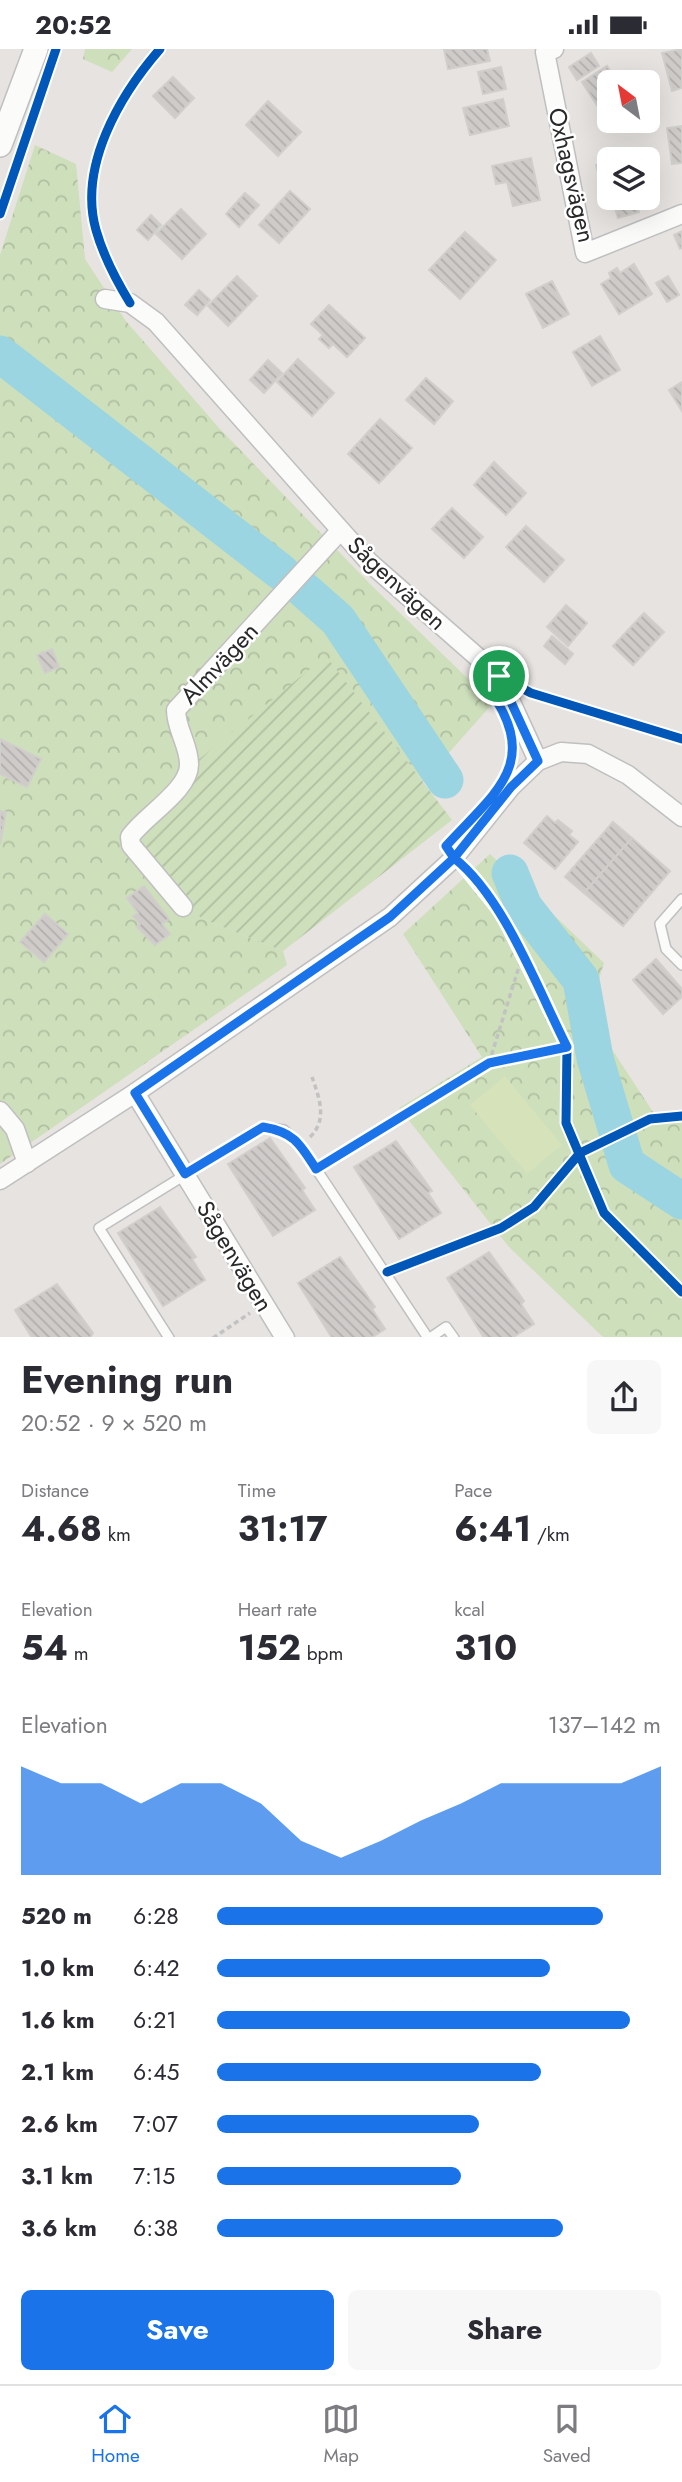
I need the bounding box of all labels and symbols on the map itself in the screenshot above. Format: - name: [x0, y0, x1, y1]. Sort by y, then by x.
- north arrow: [597, 70, 660, 133]
- street label: Oxhagsvägen: [540, 104, 604, 246]
- street label: Sågenvägen: [340, 528, 454, 638]
- street label: Almvägen: [172, 614, 266, 712]
- pin: [469, 646, 529, 706]
- street label: Sågenvägen: [188, 1194, 282, 1318]

